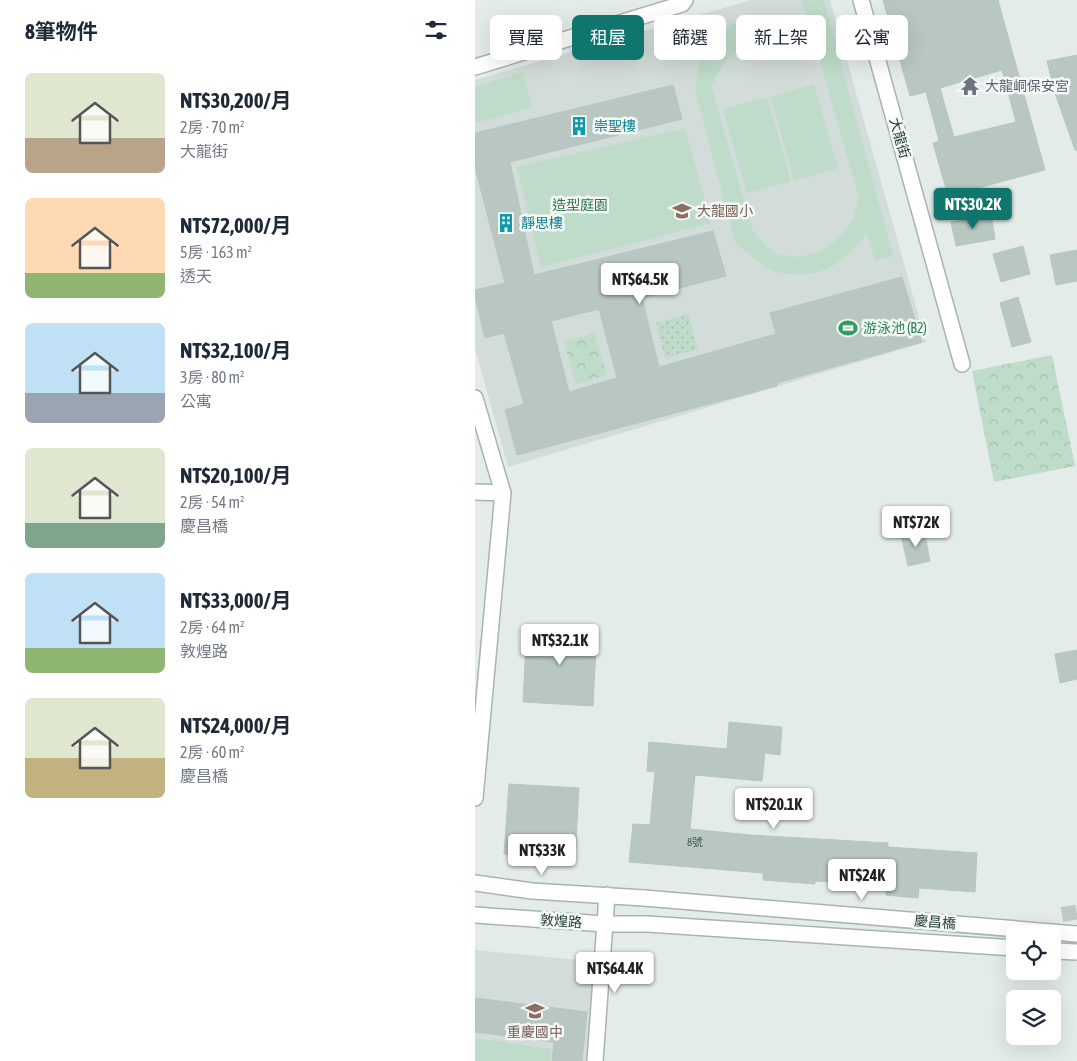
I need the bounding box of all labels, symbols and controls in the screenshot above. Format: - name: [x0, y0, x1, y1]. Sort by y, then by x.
- chip: 買屋: [490, 15, 562, 60]
- chip: 租屋: [572, 15, 644, 60]
- chip: 篩選: [654, 15, 726, 60]
- chip: 新上架: [736, 15, 826, 60]
- chip: 公寓: [836, 15, 908, 60]
- icon: filters: [422, 16, 450, 44]
- text: 8筆物件: [25, 19, 98, 43]
- temple icon: 大龍峒保安宮: [959, 75, 981, 97]
- place label: 大龍峒保安宮: [985, 78, 1069, 94]
- text: NT$30,200/月: [180, 88, 292, 112]
- icon: home: [65, 93, 125, 153]
- building icon: 崇聖樓: [568, 115, 590, 137]
- street label: 大龍街: [887, 116, 913, 160]
- text: 2房 · 70 m²: [180, 118, 245, 136]
- place label: 崇聖樓: [594, 118, 636, 134]
- text: 大龍街: [180, 142, 228, 160]
- pin: NT$30.2K: [921, 188, 1025, 230]
- text: NT$30.2K: [945, 195, 1001, 213]
- park label: 造型庭園: [552, 197, 608, 213]
- school or university icon: 大龍國小: [671, 200, 693, 222]
- place label: 大龍國小: [697, 203, 753, 219]
- building icon: 靜思樓: [495, 212, 517, 234]
- text: NT$72,000/月: [180, 213, 292, 237]
- place label: 靜思樓: [521, 215, 563, 231]
- icon: home: [65, 218, 125, 278]
- text: 5房 · 163 m²: [180, 243, 252, 261]
- pin: NT$64.5K: [588, 262, 692, 305]
- text: 透天: [180, 267, 212, 285]
- text: NT$64.5K: [612, 270, 668, 288]
- sports icon: 游泳池 (B2): [837, 317, 859, 339]
- place label: 游泳池 (B2): [863, 320, 927, 336]
- text: NT$32,100/月: [180, 338, 292, 362]
- icon: home: [65, 343, 125, 403]
- text: 3房 · 80 m²: [180, 368, 245, 386]
- text: 公寓: [180, 392, 212, 410]
- text: NT$20,100/月: [180, 463, 292, 487]
- icon: home: [65, 468, 125, 528]
- text: 2房 · 54 m²: [180, 493, 245, 511]
- pin: NT$72K: [875, 506, 957, 548]
- text: NT$72K: [893, 513, 939, 531]
- text: 慶昌橋: [180, 517, 228, 535]
- text: NT$33,000/月: [180, 588, 292, 612]
- icon: home: [65, 593, 125, 653]
- text: 2房 · 64 m²: [180, 618, 245, 636]
- pin: NT$32.1K: [508, 624, 612, 666]
- text: NT$32.1K: [532, 631, 588, 649]
- text: 敦煌路: [180, 642, 228, 660]
- text: NT$24,000/月: [180, 713, 292, 737]
- icon: home: [65, 718, 125, 778]
- text: 2房 · 60 m²: [180, 743, 245, 761]
- text: 慶昌橋: [180, 767, 228, 785]
- pin: NT$20.1K: [722, 788, 826, 830]
- text: NT$20.1K: [746, 795, 802, 813]
- pin: NT$33K: [501, 834, 583, 876]
- house number: 8號: [687, 836, 703, 848]
- text: NT$33K: [519, 841, 565, 859]
- pin: NT$24K: [821, 858, 903, 901]
- text: NT$24K: [839, 866, 885, 884]
- street label: 敦煌路: [539, 912, 583, 930]
- street label: 慶昌橋: [913, 912, 957, 932]
- map controls: [1006, 925, 1061, 1045]
- button: locate: [1006, 925, 1061, 980]
- pin: NT$64.4K: [563, 952, 667, 994]
- text: NT$64.4K: [587, 959, 643, 977]
- button: layers: [1006, 990, 1061, 1045]
- school or university icon: 重慶國中: [524, 1000, 546, 1022]
- place label: 重慶國中: [507, 1024, 563, 1040]

